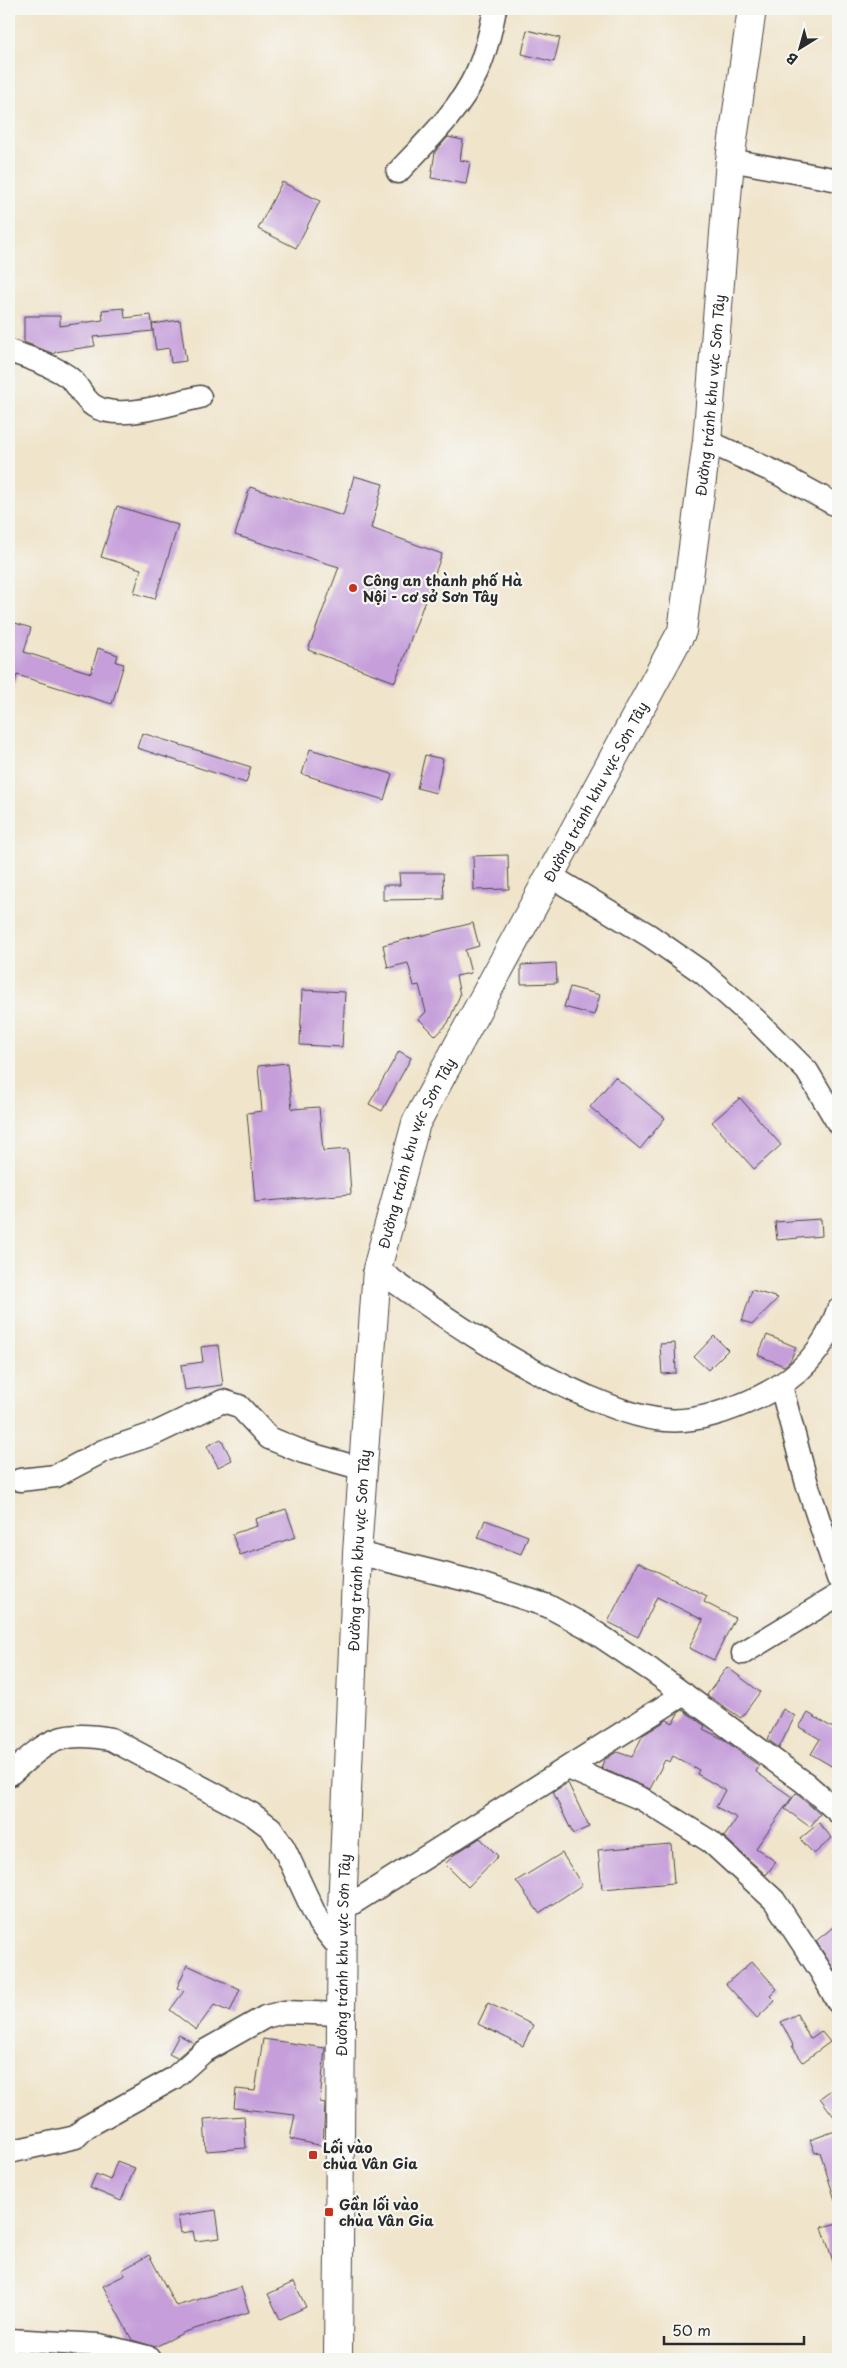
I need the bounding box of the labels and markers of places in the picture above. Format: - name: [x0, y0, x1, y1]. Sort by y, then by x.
- place label: Công an thành phố Hà Nội - cơ sở Sơn Tây: [363, 570, 523, 607]
- marker: Công an thành phố Hà Nội - cơ sở Sơn Tây: [347, 582, 359, 594]
- place label: Lối vào chùa Vân Gia: [323, 2137, 418, 2174]
- marker: Lối vào chùa Vân Gia: [307, 2149, 319, 2161]
- place label: Gần lối vào chùa Vân Gia: [339, 2194, 434, 2231]
- marker: Gần lối vào chùa Vân Gia: [323, 2206, 335, 2218]

